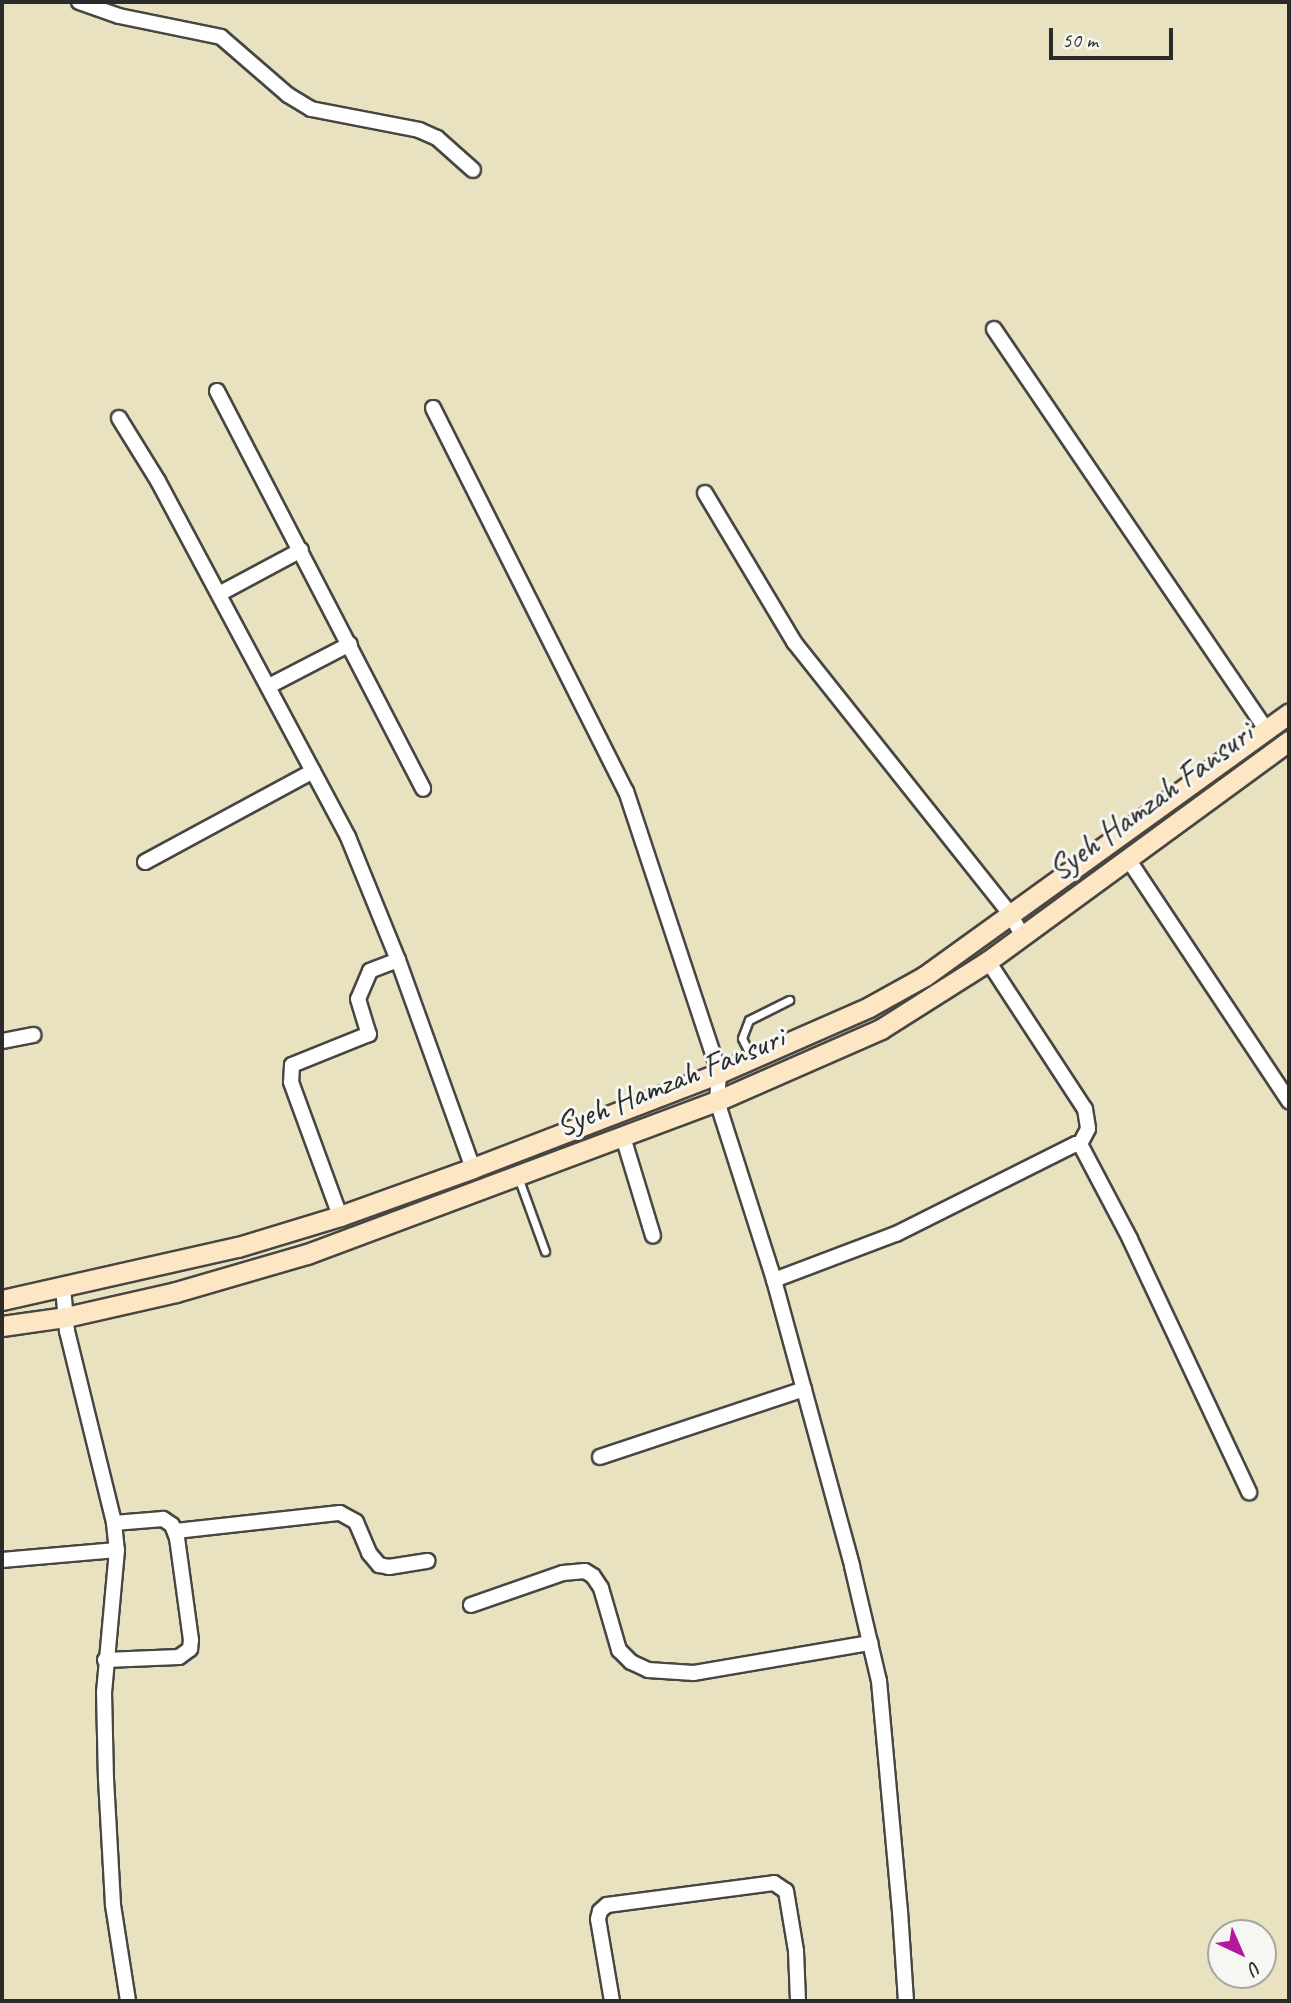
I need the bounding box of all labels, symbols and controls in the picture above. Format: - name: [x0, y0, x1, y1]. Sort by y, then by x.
- scale bar: [1053, 14, 1177, 58]
- text: 50 m: [1062, 27, 1098, 53]
- street label: Syeh Hamzah Fansuri: [1041, 714, 1261, 890]
- street label: Syeh Hamzah Fansuri: [550, 1018, 790, 1146]
- north arrow: [1207, 1919, 1277, 1989]
- text: U: [1244, 1956, 1267, 1979]

